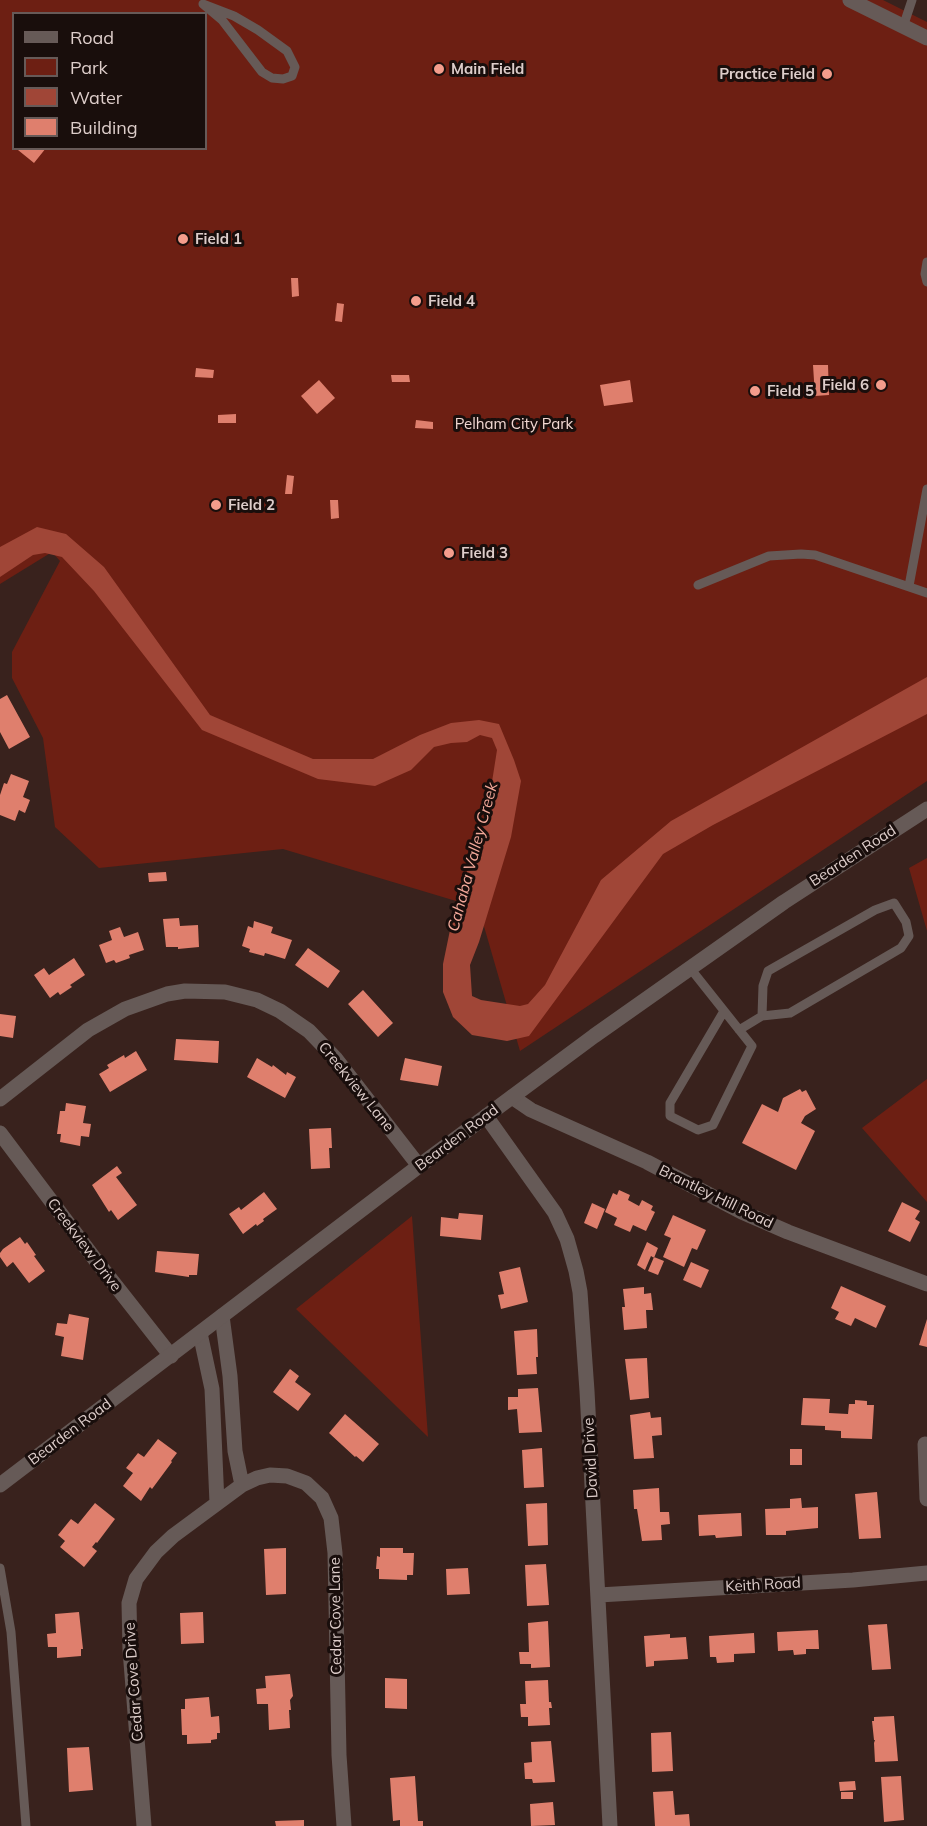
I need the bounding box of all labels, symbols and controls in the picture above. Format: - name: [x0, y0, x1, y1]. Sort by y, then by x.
- legend: [12, 12, 207, 150]
- text: Road: [70, 26, 114, 49]
- text: Park: [70, 56, 108, 79]
- place label: Main Field: [451, 60, 524, 78]
- marker: Main Field: [432, 62, 446, 76]
- place label: Practice Field: [719, 65, 815, 83]
- marker: Practice Field: [820, 67, 834, 81]
- text: Water: [70, 86, 122, 109]
- text: Building: [70, 116, 138, 139]
- place label: Field 1: [195, 230, 242, 248]
- marker: Field 1: [176, 232, 190, 246]
- place label: Field 4: [428, 292, 475, 310]
- marker: Field 4: [409, 294, 423, 308]
- place label: Field 6: [822, 376, 869, 394]
- marker: Field 6: [874, 378, 888, 392]
- place label: Field 5: [767, 382, 814, 400]
- marker: Field 5: [748, 384, 762, 398]
- park label: Pelham City Park: [455, 415, 573, 433]
- place label: Field 2: [228, 496, 275, 514]
- marker: Field 2: [209, 498, 223, 512]
- place label: Field 3: [461, 544, 508, 562]
- marker: Field 3: [442, 546, 456, 560]
- water label: Cahaba Valley Creek: [444, 780, 502, 934]
- street label: Bearden Road: [806, 821, 900, 891]
- street label: Creekview Lane: [314, 1039, 398, 1135]
- street label: Bearden Road: [412, 1101, 502, 1175]
- street label: Brantley Hill Road: [656, 1162, 776, 1232]
- street label: Creekview Drive: [43, 1195, 125, 1295]
- street label: Bearden Road: [25, 1395, 115, 1469]
- street label: David Drive: [580, 1417, 602, 1499]
- street label: Cedar Cove Lane: [326, 1557, 346, 1675]
- street label: Keith Road: [725, 1574, 801, 1596]
- street label: Cedar Cove Drive: [121, 1622, 147, 1742]

